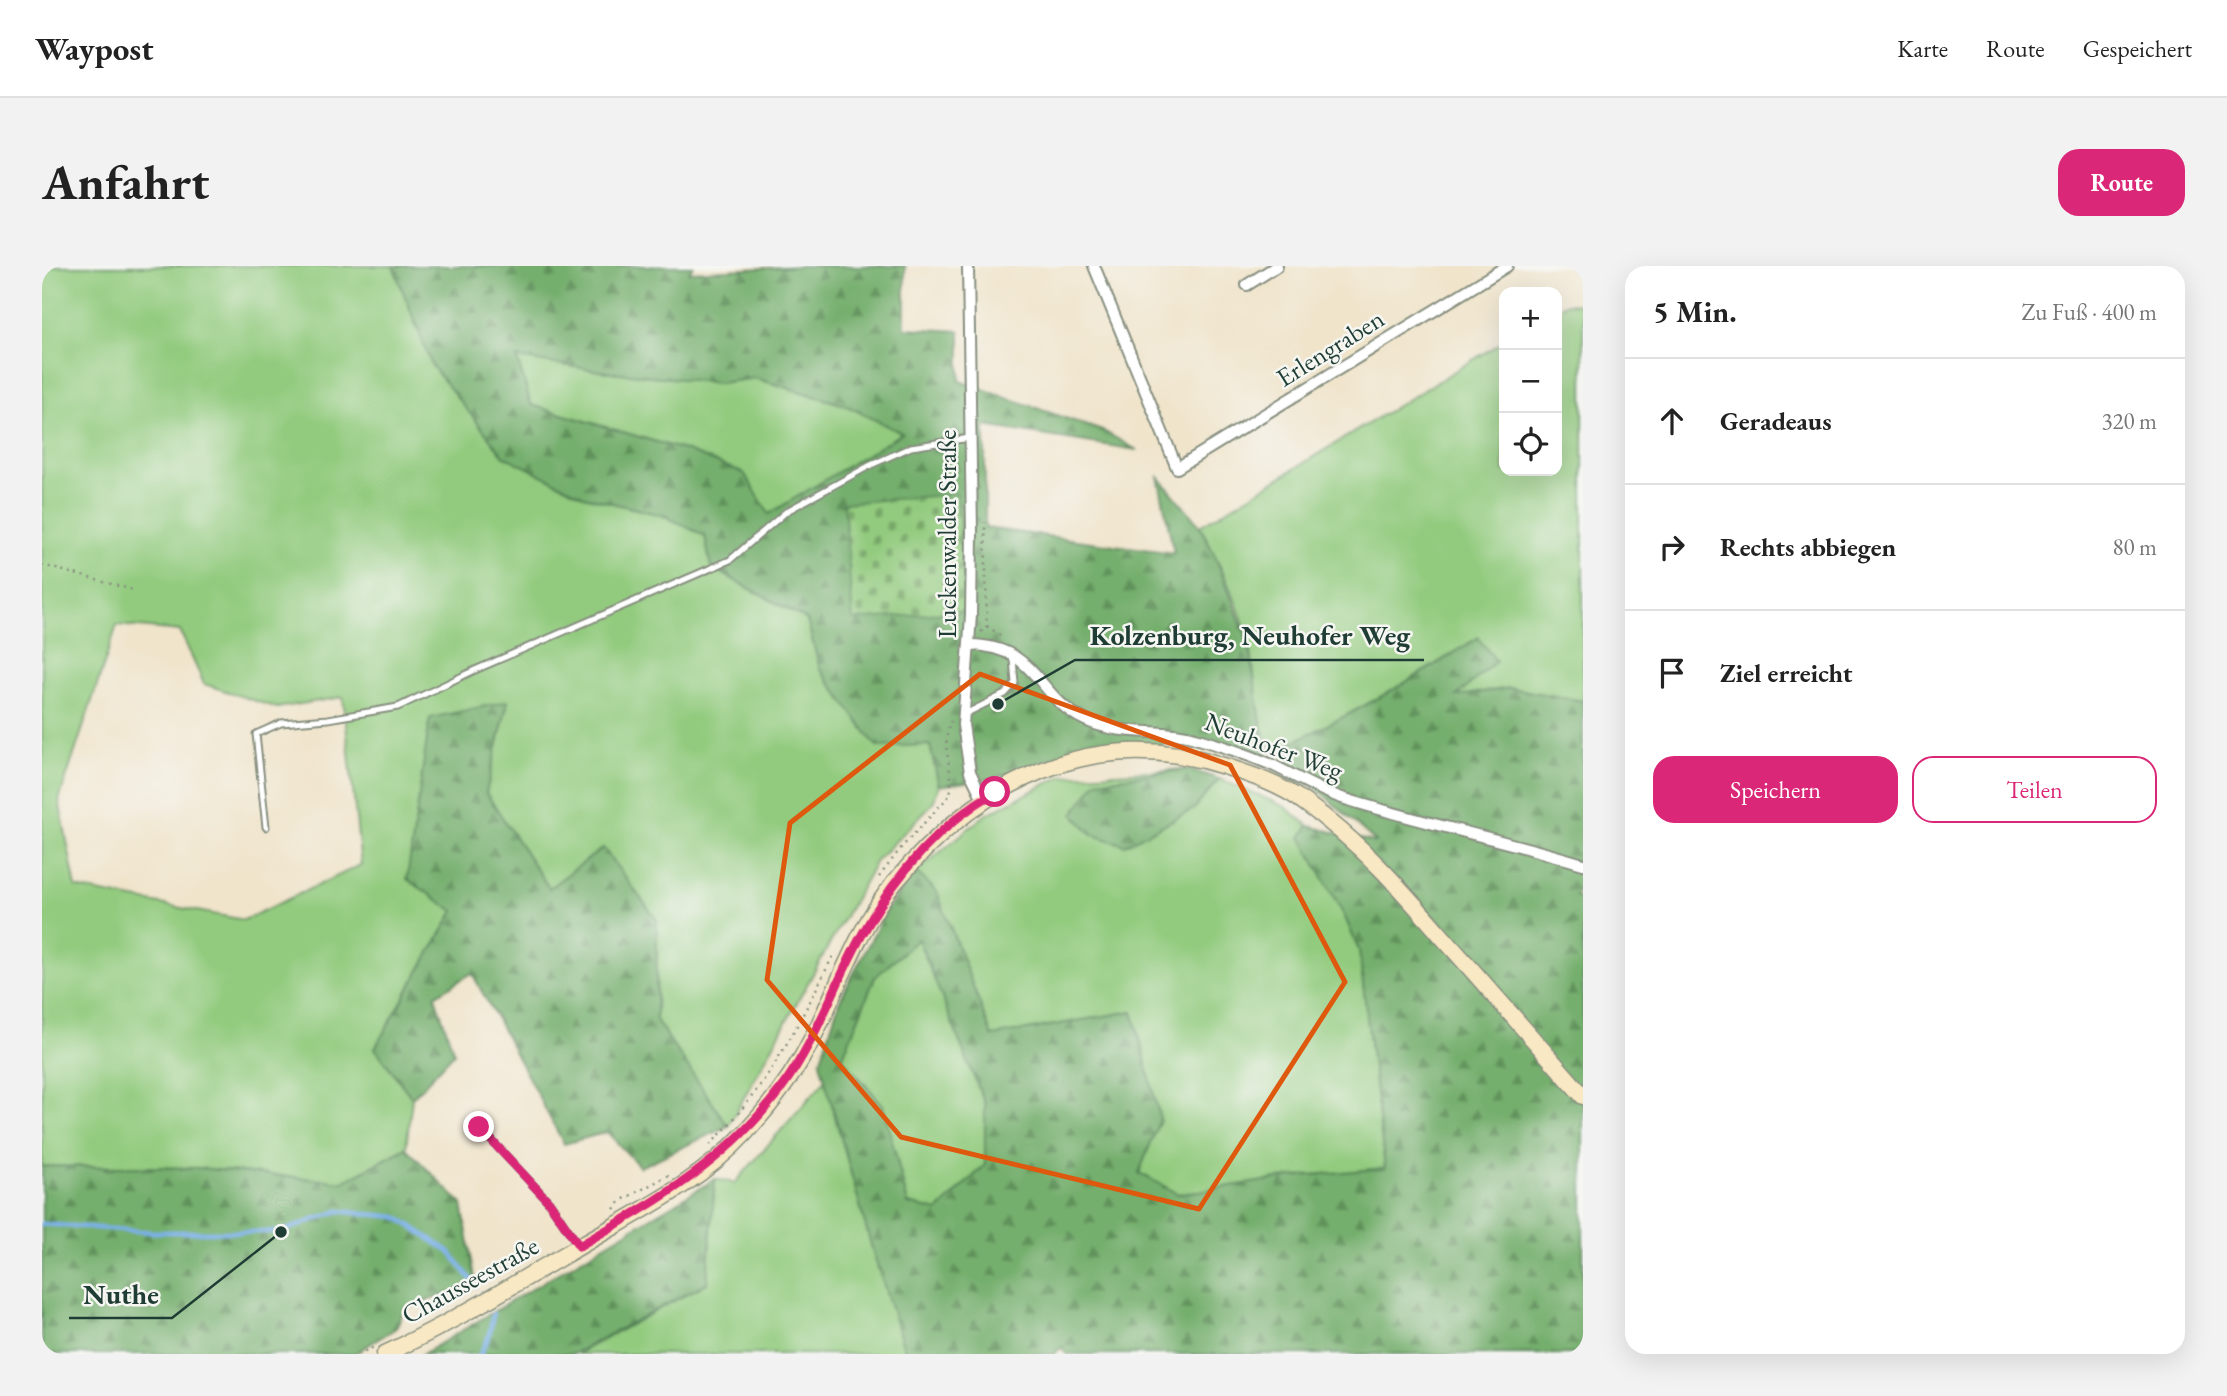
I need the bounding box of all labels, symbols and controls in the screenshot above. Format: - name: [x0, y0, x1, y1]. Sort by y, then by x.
- text: Waypost: [35, 27, 154, 70]
- text: Karte: [1897, 33, 1948, 64]
- text: Route: [1986, 33, 2045, 64]
- text: Gespeichert: [2083, 33, 2192, 64]
- button: Route: [2058, 149, 2185, 216]
- text: Anfahrt: [42, 150, 209, 214]
- map controls: [1499, 287, 1562, 476]
- button: +: [1499, 287, 1562, 350]
- text: 5 Min.: [1653, 292, 1737, 331]
- text: Zu Fuß · 400 m: [2022, 297, 2157, 327]
- street label: Erlengraben: [1270, 301, 1391, 395]
- button: −: [1499, 350, 1562, 413]
- icon: ahead: [1653, 402, 1691, 440]
- text: Geradeaus: [1720, 404, 1832, 438]
- text: 320 m: [2101, 406, 2157, 436]
- button: locate: [1499, 413, 1562, 476]
- street label: Luckenwalder Straße: [930, 430, 964, 638]
- icon: right: [1653, 528, 1691, 566]
- text: Rechts abbiegen: [1720, 530, 1896, 564]
- text: 80 m: [2112, 532, 2157, 562]
- callout: Kolzenburg, Neuhofer Weg: [1075, 611, 1424, 660]
- text: Kolzenburg, Neuhofer Weg: [1090, 617, 1411, 653]
- icon: arrive: [1653, 654, 1691, 692]
- text: Ziel erreicht: [1720, 656, 1852, 690]
- street label: Neuhofer Weg: [1200, 704, 1348, 788]
- button: Speichern: [1653, 756, 1898, 823]
- button: Teilen: [1912, 756, 2157, 823]
- route start: [979, 776, 1010, 807]
- route end: [463, 1111, 494, 1142]
- street label: Chausseestraße: [395, 1228, 545, 1332]
- callout: Nuthe: [69, 1269, 172, 1318]
- text: Nuthe: [83, 1276, 159, 1312]

